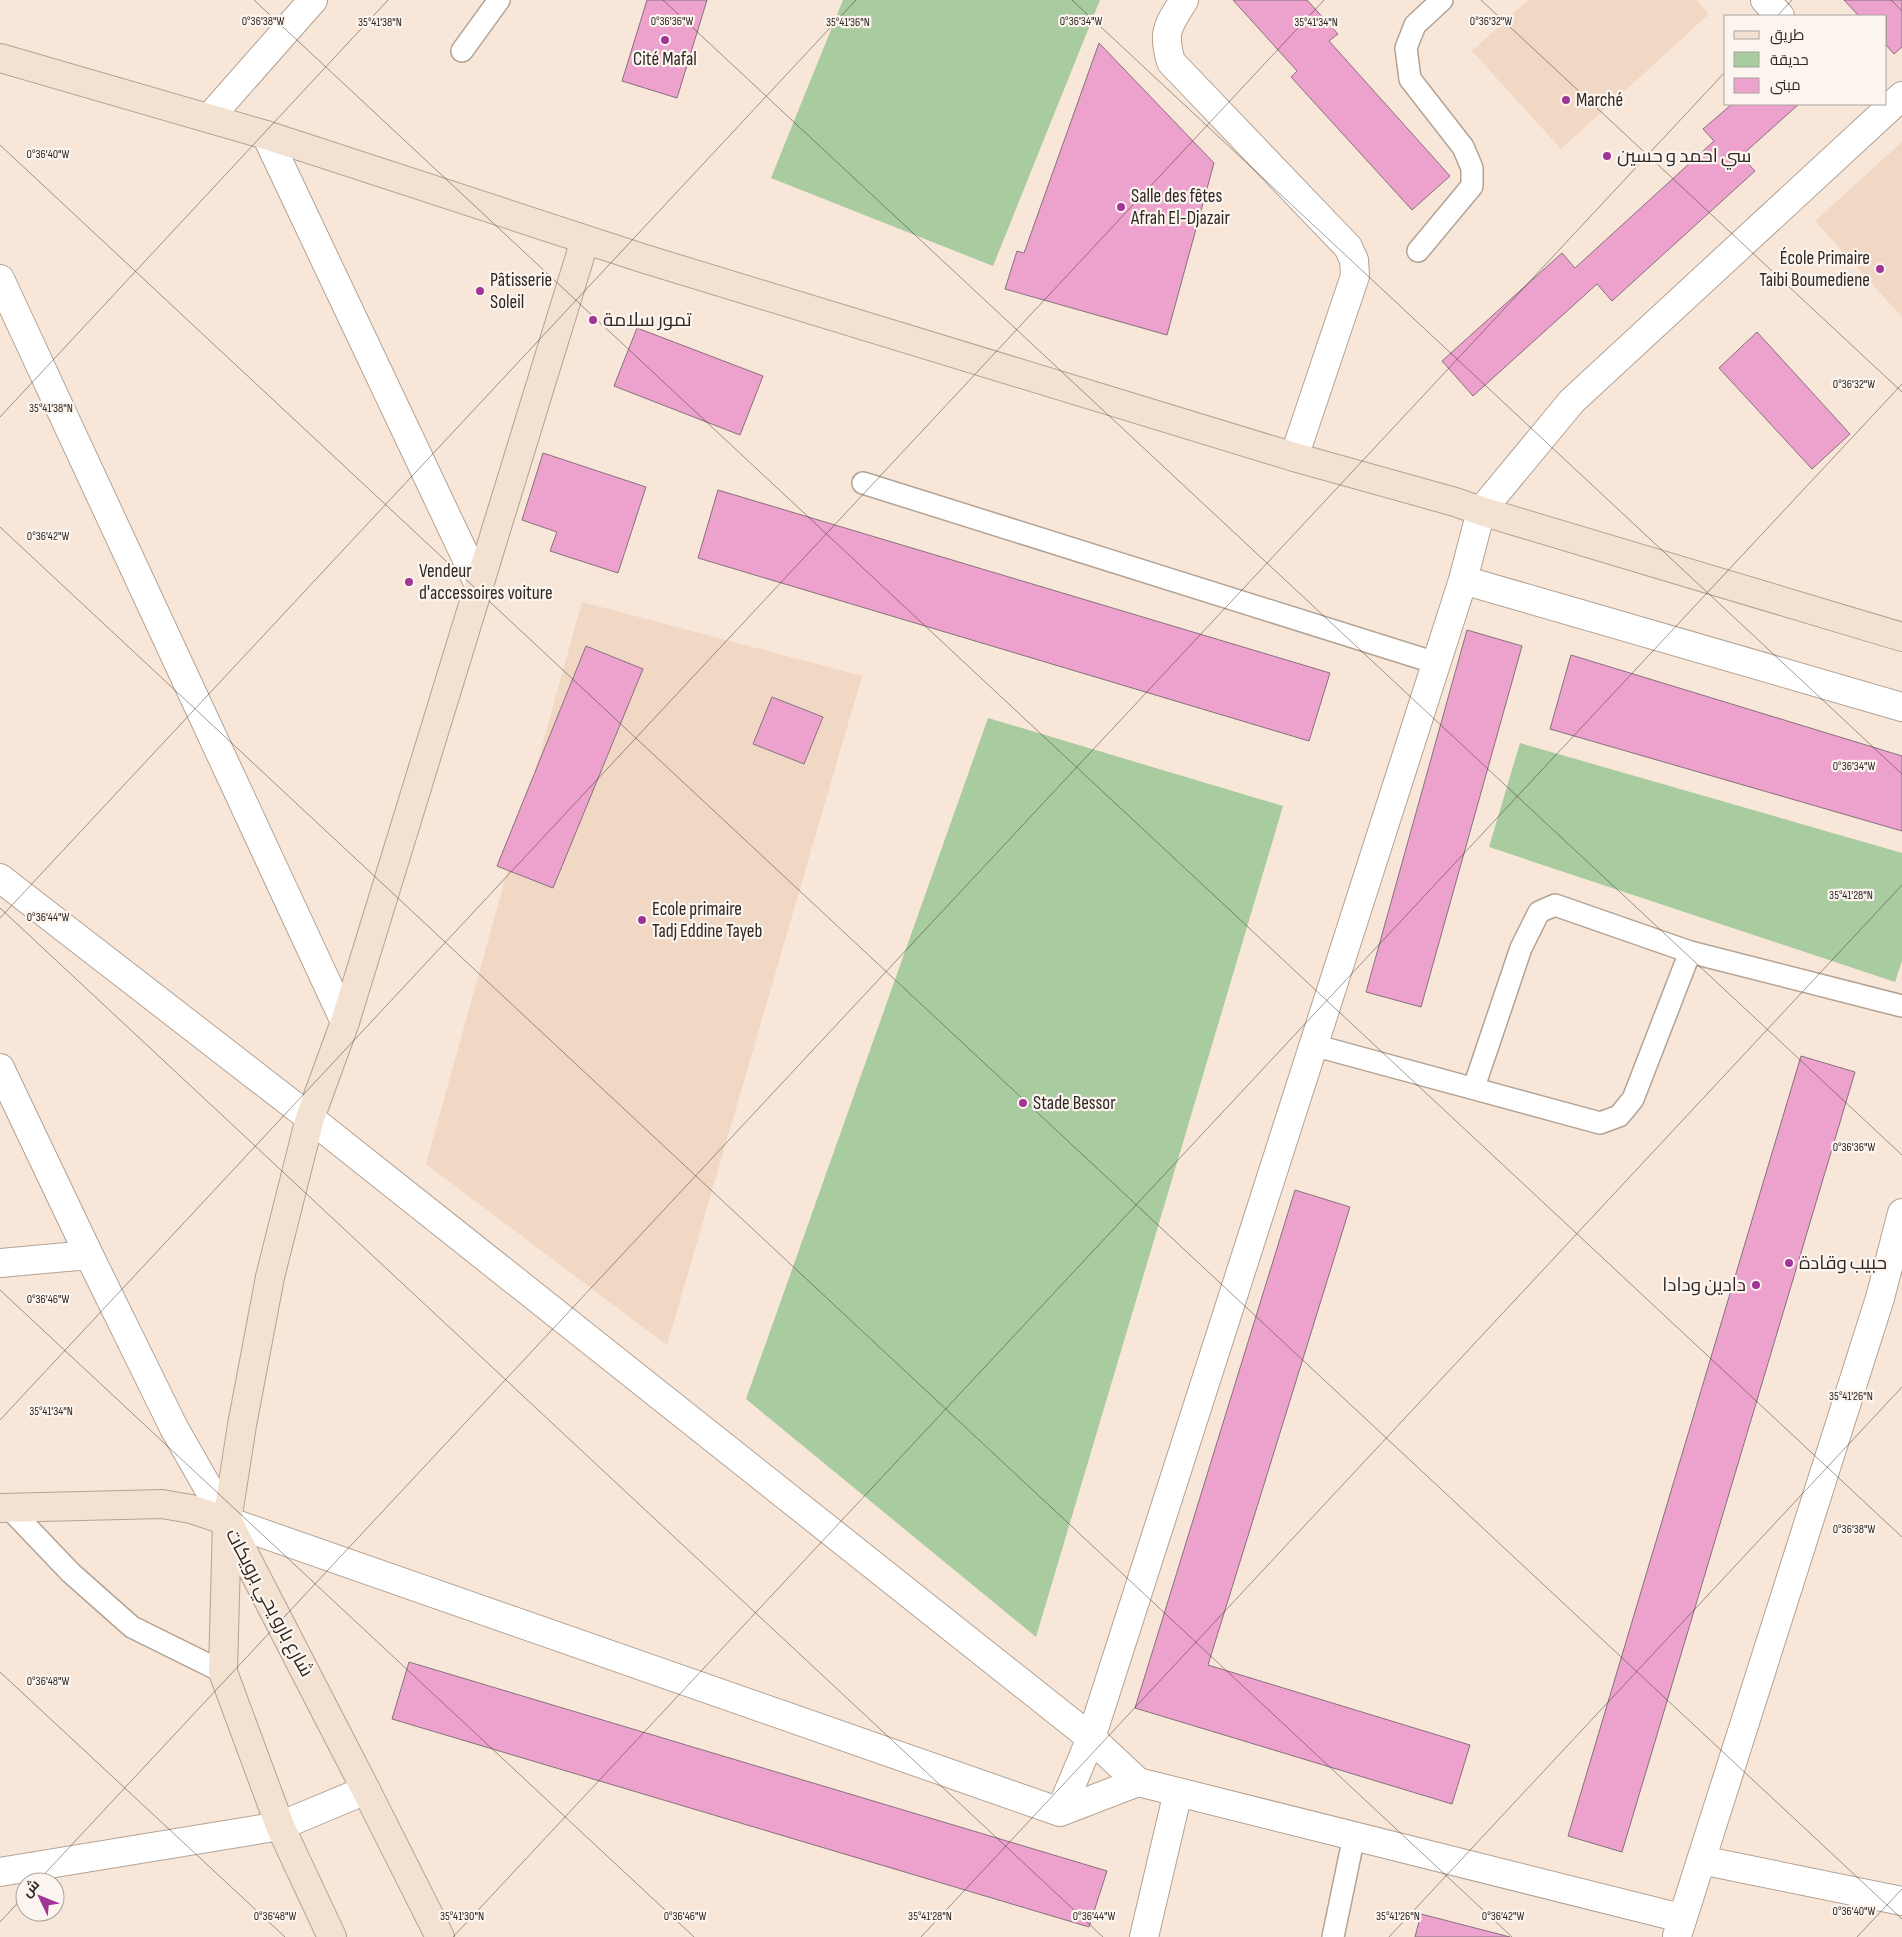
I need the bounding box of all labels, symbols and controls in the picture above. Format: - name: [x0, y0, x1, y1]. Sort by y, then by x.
- text: 0°36'38"W: [242, 14, 284, 29]
- text: 0°36'36"W: [651, 14, 694, 29]
- text: 0°36'34"W: [1060, 14, 1102, 29]
- text: 0°36'32"W: [1470, 14, 1512, 29]
- text: 35°41'38"N: [358, 15, 402, 30]
- text: 35°41'36"N: [826, 15, 870, 30]
- text: 35°41'34"N: [1294, 15, 1338, 30]
- legend: [1724, 15, 1887, 105]
- text: طريق: [1770, 26, 1804, 45]
- marker: Cité Mafal: [659, 34, 671, 46]
- place label: Cité Mafal: [633, 48, 697, 71]
- text: حديقة: [1770, 51, 1809, 70]
- text: مبنى: [1770, 76, 1801, 95]
- place label: Marché: [1576, 89, 1623, 112]
- marker: Marché: [1560, 94, 1572, 106]
- place label: سي احمد و حسين: [1617, 145, 1751, 170]
- text: 0°36'40"W: [27, 147, 70, 162]
- marker: سي احمد و حسين: [1601, 150, 1613, 162]
- place label: Salle des fêtes Afrah El-Djazair: [1130, 185, 1230, 230]
- marker: Salle des fêtes Afrah El-Djazair: [1115, 201, 1127, 213]
- place label: École Primaire Taibi Boumediene: [1759, 247, 1870, 292]
- marker: École Primaire Taibi Boumediene: [1874, 263, 1886, 275]
- place label: Pâtisserie Soleil: [490, 269, 552, 314]
- marker: Pâtisserie Soleil: [474, 285, 486, 297]
- place label: تمور سلامة: [603, 309, 692, 332]
- marker: تمور سلامة: [587, 314, 599, 326]
- text: 0°36'32"W: [1833, 377, 1875, 392]
- text: 35°41'38"N: [29, 401, 73, 416]
- text: 0°36'42"W: [27, 529, 69, 544]
- place label: Vendeur d'accessoires voiture: [419, 560, 553, 605]
- marker: Vendeur d'accessoires voiture: [403, 576, 415, 588]
- text: 0°36'34"W: [1833, 759, 1875, 774]
- text: 35°41'28"N: [1829, 888, 1873, 903]
- place label: Ecole primaire Tadj Eddine Tayeb: [652, 898, 762, 943]
- text: 0°36'44"W: [27, 910, 69, 925]
- marker: Ecole primaire Tadj Eddine Tayeb: [636, 914, 648, 926]
- place label: Stade Bessor: [1033, 1092, 1116, 1115]
- marker: Stade Bessor: [1017, 1097, 1029, 1109]
- text: 0°36'36"W: [1833, 1140, 1876, 1155]
- place label: حبيب وقادة: [1799, 1252, 1887, 1275]
- marker: حبيب وقادة: [1783, 1257, 1795, 1269]
- place label: دادين ودادا: [1662, 1274, 1746, 1297]
- marker: دادين ودادا: [1750, 1279, 1762, 1291]
- text: 0°36'46"W: [27, 1292, 70, 1307]
- text: 35°41'26"N: [1829, 1389, 1873, 1404]
- text: 35°41'34"N: [29, 1404, 73, 1419]
- text: 0°36'38"W: [1833, 1522, 1875, 1537]
- street label: شارع بارو يحي برويكات: [218, 1525, 318, 1682]
- text: 0°36'48"W: [27, 1674, 69, 1689]
- north arrow: [15, 1872, 65, 1922]
- text: ش: [19, 1876, 43, 1901]
- text: 0°36'40"W: [1833, 1904, 1876, 1919]
- text: 0°36'48"W: [254, 1909, 296, 1924]
- text: 35°41'30"N: [440, 1909, 484, 1924]
- text: 0°36'46"W: [664, 1909, 707, 1924]
- text: 35°41'28"N: [908, 1909, 952, 1924]
- text: 0°36'44"W: [1073, 1909, 1115, 1924]
- text: 35°41'26"N: [1376, 1909, 1420, 1924]
- text: 0°36'42"W: [1482, 1909, 1524, 1924]

